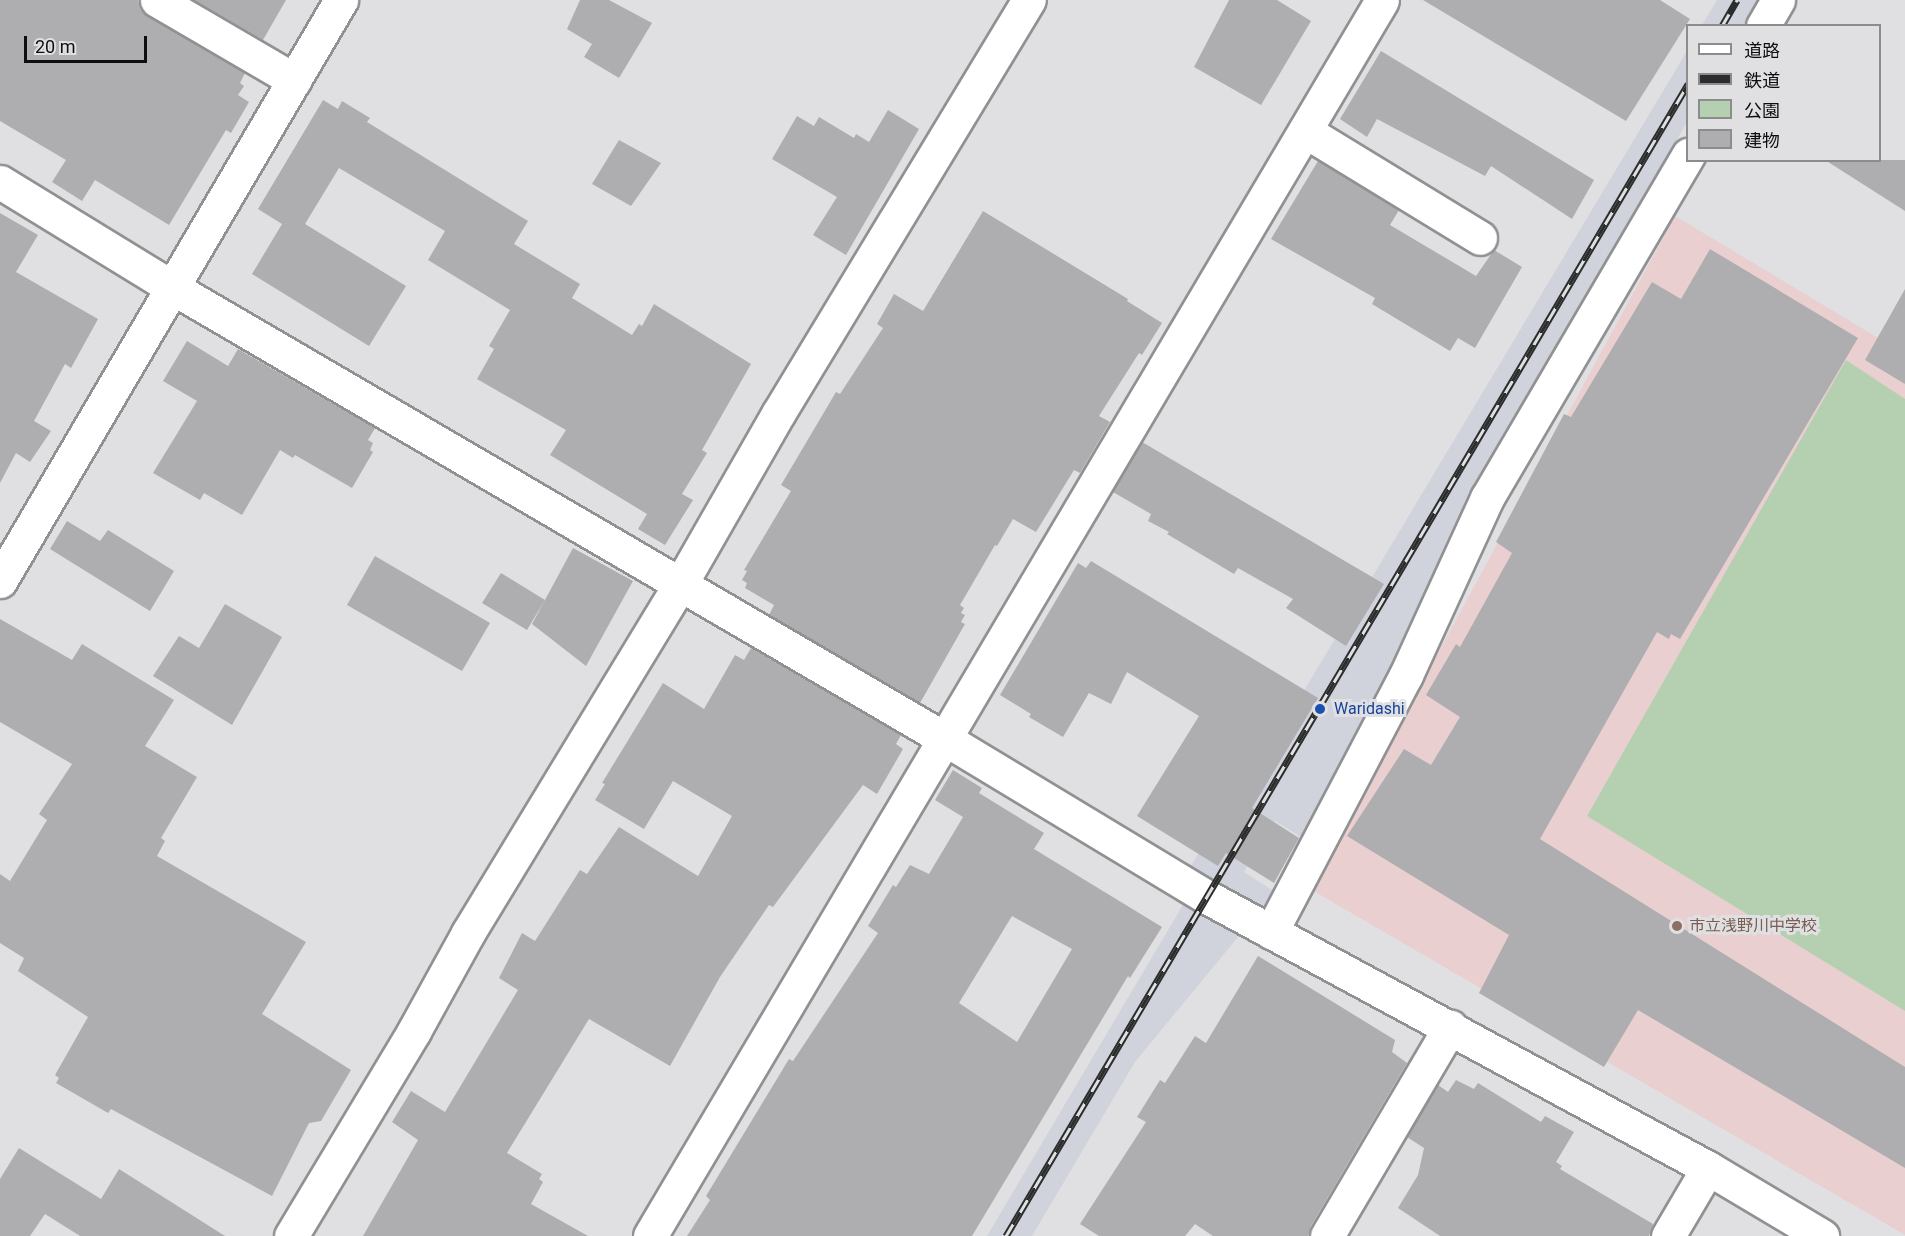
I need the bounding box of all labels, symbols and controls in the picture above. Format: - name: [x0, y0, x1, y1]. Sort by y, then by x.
- scale bar: [27, 24, 150, 62]
- legend: [1686, 24, 1881, 162]
- text: 20 m: [35, 36, 75, 57]
- text: 道路: [1744, 40, 1780, 61]
- text: 鉄道: [1744, 70, 1780, 91]
- text: 公園: [1744, 100, 1780, 121]
- text: 建物: [1744, 130, 1780, 151]
- place label: Waridashi: [1334, 699, 1405, 719]
- marker: Waridashi: [1311, 700, 1329, 718]
- place label: 市立浅野川中学校: [1689, 916, 1817, 936]
- marker: 市立浅野川中学校: [1670, 919, 1684, 933]

